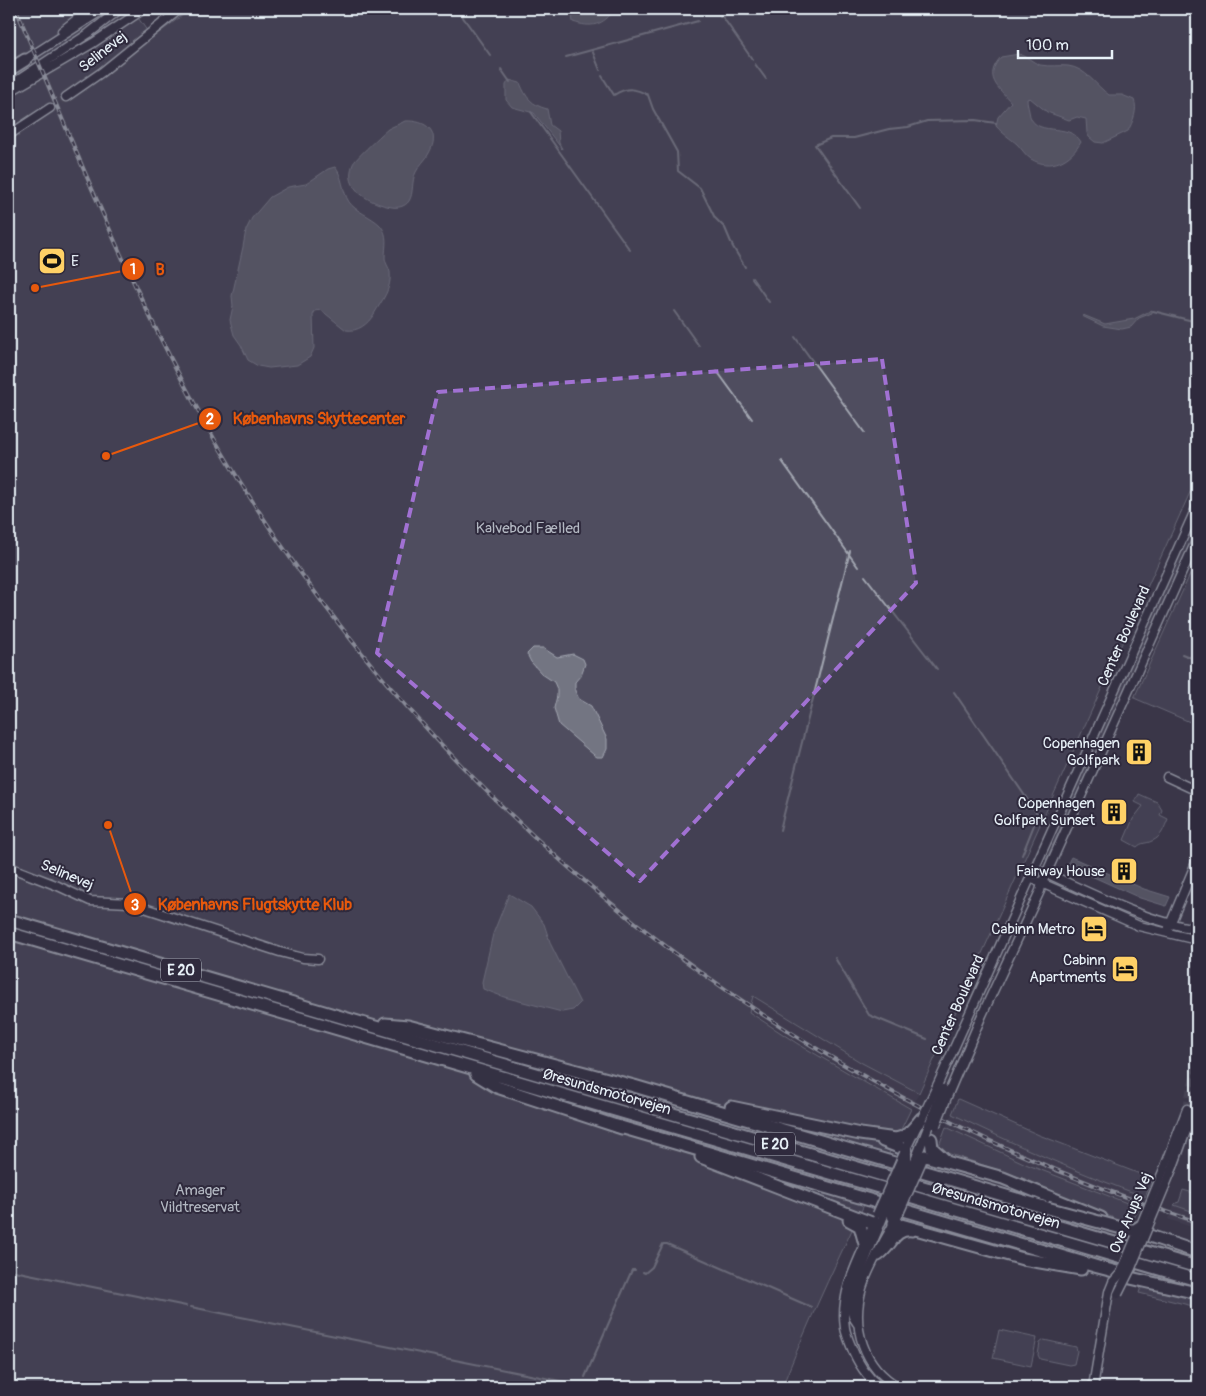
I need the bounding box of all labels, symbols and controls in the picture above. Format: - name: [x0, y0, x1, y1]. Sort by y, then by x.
- street label: Selinevej: [75, 27, 131, 77]
- scale bar: [1018, 28, 1112, 60]
- text: 100 m: [1026, 36, 1069, 55]
- sports icon: E: [37, 246, 67, 276]
- place label: E: [71, 252, 79, 271]
- callout: B: [121, 254, 175, 285]
- text: 1: [130, 260, 136, 279]
- text: B: [155, 260, 165, 280]
- callout: Københavns Skyttecenter: [197, 403, 415, 434]
- text: Københavns Skyttecenter: [233, 409, 406, 429]
- text: 2: [206, 410, 214, 429]
- park label: Kalvebod Fælled: [476, 519, 580, 538]
- street label: Center Boulevard: [1093, 583, 1155, 689]
- place label: Copenhagen Golfpark: [1043, 734, 1121, 770]
- building icon: Copenhagen Golfpark: [1124, 737, 1154, 767]
- place label: Copenhagen Golfpark Sunset: [994, 794, 1096, 830]
- building icon: Copenhagen Golfpark Sunset: [1099, 797, 1129, 827]
- street label: Selinevej: [38, 855, 96, 895]
- building icon: Fairway House: [1109, 856, 1139, 886]
- place label: Fairway House: [1016, 862, 1106, 881]
- callout: Københavns Flugtskytte Klub: [122, 889, 362, 920]
- text: Københavns Flugtskytte Klub: [158, 895, 352, 915]
- text: 3: [131, 896, 139, 915]
- hotel icon: Cabinn Metro: [1079, 914, 1109, 944]
- place label: Cabinn Metro: [991, 920, 1075, 939]
- place label: Cabinn Apartments: [1029, 951, 1106, 987]
- street label: Center Boulevard: [927, 952, 989, 1058]
- hotel icon: Cabinn Apartments: [1110, 954, 1140, 984]
- road number: E 20: [161, 958, 201, 982]
- street label: Øresundsmotorvejen: [541, 1065, 673, 1119]
- road number: E 20: [755, 1132, 795, 1156]
- street label: Ove Arups Vej: [1105, 1170, 1157, 1256]
- street label: Øresundsmotorvejen: [930, 1179, 1062, 1233]
- park label: Amager Vildtreservat: [160, 1181, 241, 1217]

